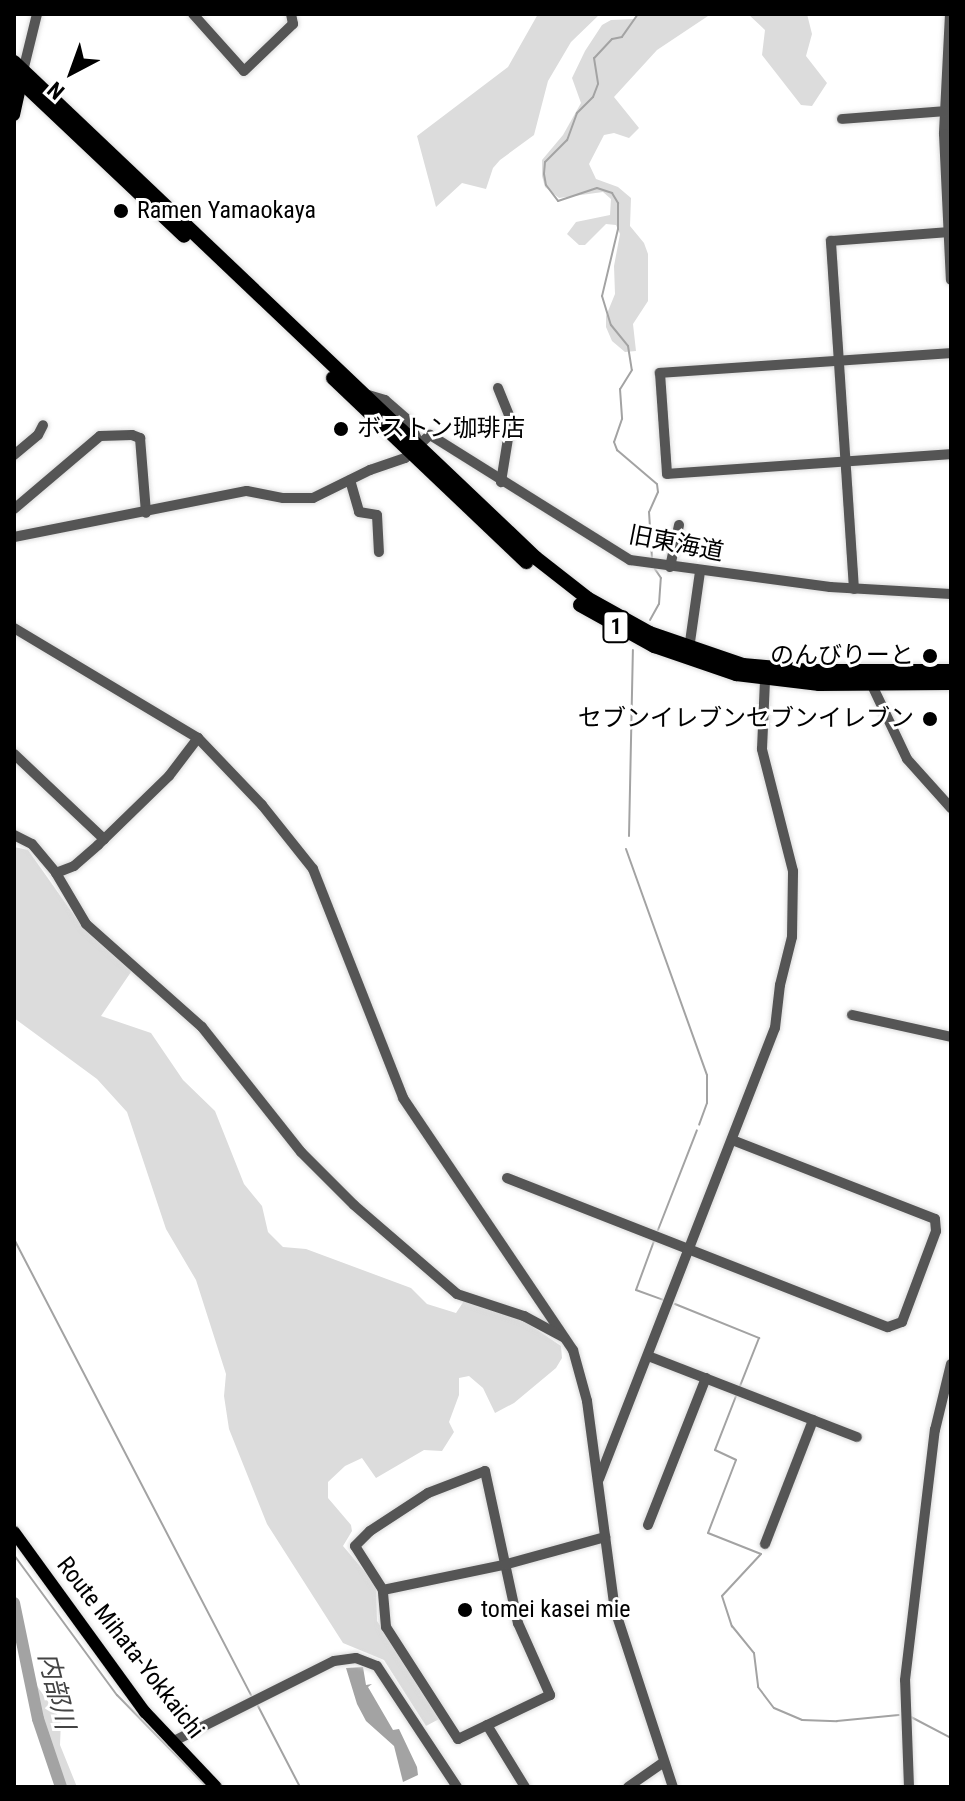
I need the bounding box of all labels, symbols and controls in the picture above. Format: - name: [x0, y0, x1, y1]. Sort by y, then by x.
- north arrow: [32, 32, 112, 112]
- text: N: [43, 77, 69, 104]
- place label: Ramen Yamaokaya: [137, 197, 316, 225]
- marker: Ramen Yamaokaya: [112, 202, 130, 220]
- place label: ボストン珈琲店: [357, 415, 525, 443]
- marker: ボストン珈琲店: [332, 420, 350, 438]
- street label: 旧東海道: [626, 521, 726, 567]
- road number: 1: [602, 609, 630, 645]
- place label: のんびりーと: [770, 642, 914, 670]
- marker: のんびりーと: [921, 647, 939, 665]
- place label: セブンイレブンセブンイレブン: [578, 705, 914, 733]
- marker: セブンイレブンセブンイレブン: [921, 710, 939, 728]
- street label: Route Mihata-Yokkaichi: [50, 1552, 210, 1744]
- place label: tomei kasei mie: [481, 1596, 631, 1624]
- marker: tomei kasei mie: [456, 1601, 474, 1619]
- water label: 内部川: [31, 1649, 81, 1733]

